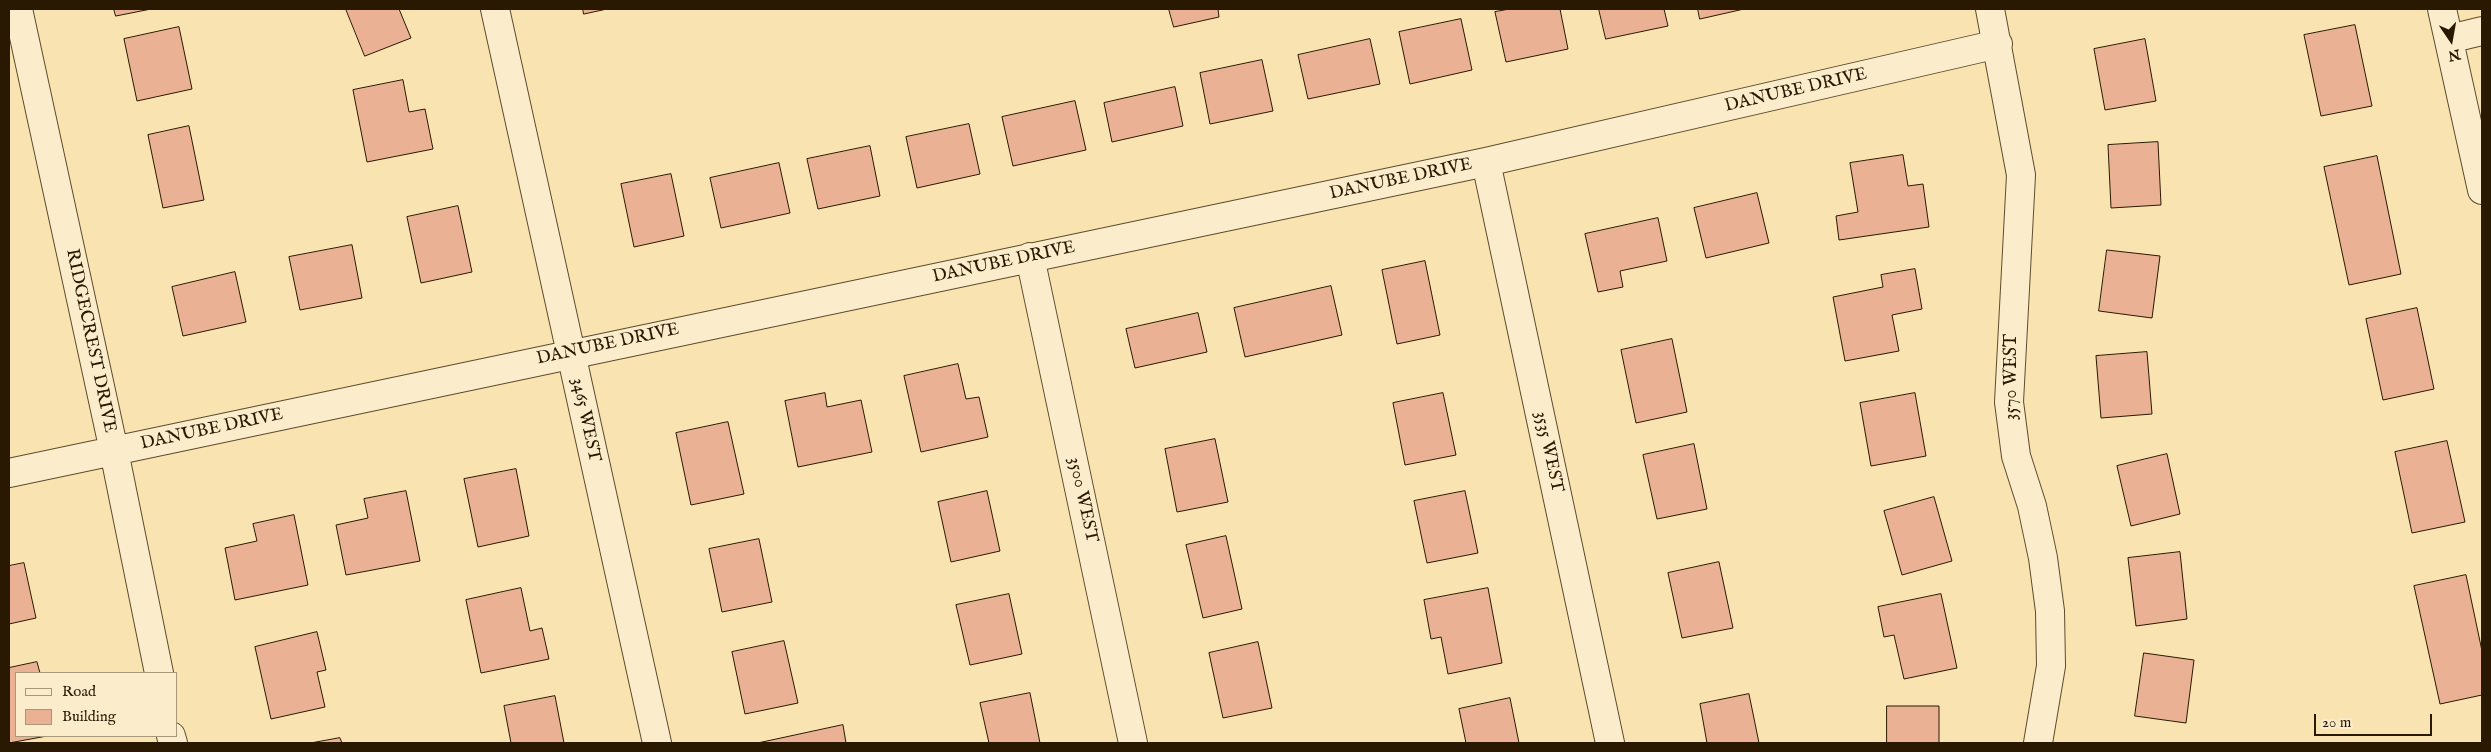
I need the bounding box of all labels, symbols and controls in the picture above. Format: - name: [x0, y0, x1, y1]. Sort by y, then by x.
- north arrow: [2426, 15, 2476, 65]
- text: N: [2446, 45, 2462, 65]
- street label: DANUBE DRIVE: [1723, 64, 1869, 118]
- street label: DANUBE DRIVE: [1328, 154, 1474, 206]
- street label: DANUBE DRIVE: [931, 237, 1077, 289]
- street label: RIDGECREST DRIVE: [60, 247, 120, 435]
- street label: DANUBE DRIVE: [535, 319, 681, 371]
- street label: 3570 WEST: [2001, 334, 2023, 420]
- street label: 3465 WEST: [566, 376, 604, 464]
- street label: DANUBE DRIVE: [139, 404, 285, 456]
- street label: 3535 WEST: [1529, 409, 1567, 495]
- street label: 3500 WEST: [1062, 455, 1102, 545]
- legend: [15, 672, 178, 737]
- text: Road: [62, 682, 96, 701]
- scale bar: [2316, 704, 2434, 736]
- text: Building: [62, 707, 116, 726]
- text: 20 m: [2322, 713, 2351, 732]

